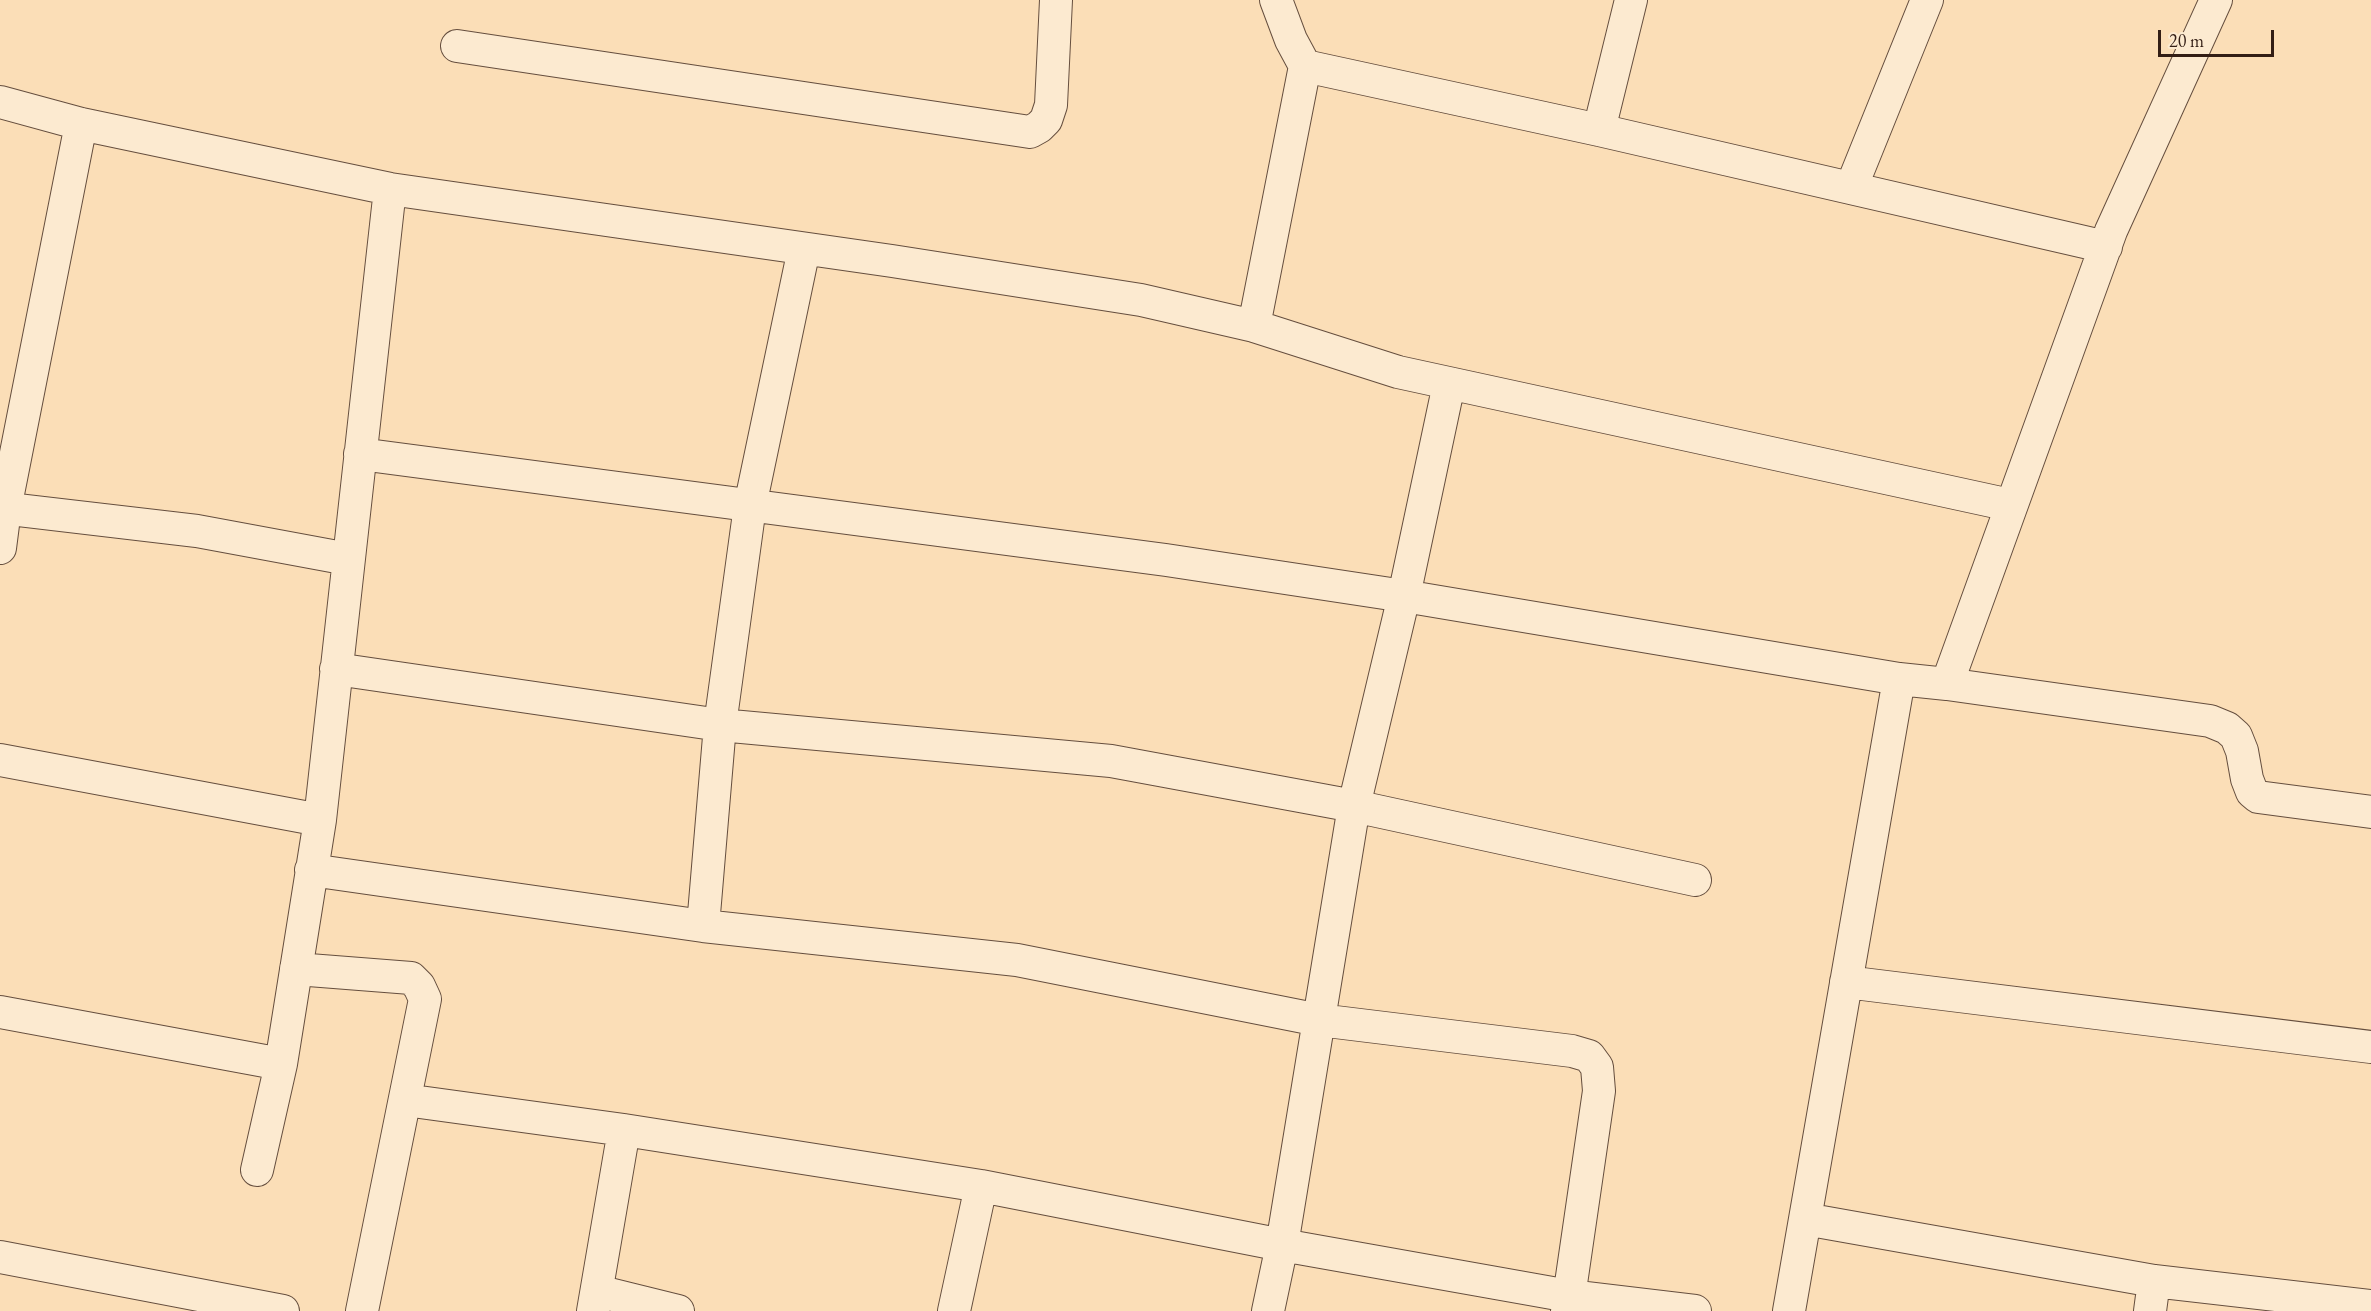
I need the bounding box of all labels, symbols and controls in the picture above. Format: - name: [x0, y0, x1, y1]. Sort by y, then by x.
- scale bar: [2161, 18, 2276, 56]
- text: 20 m: [2169, 29, 2204, 52]

